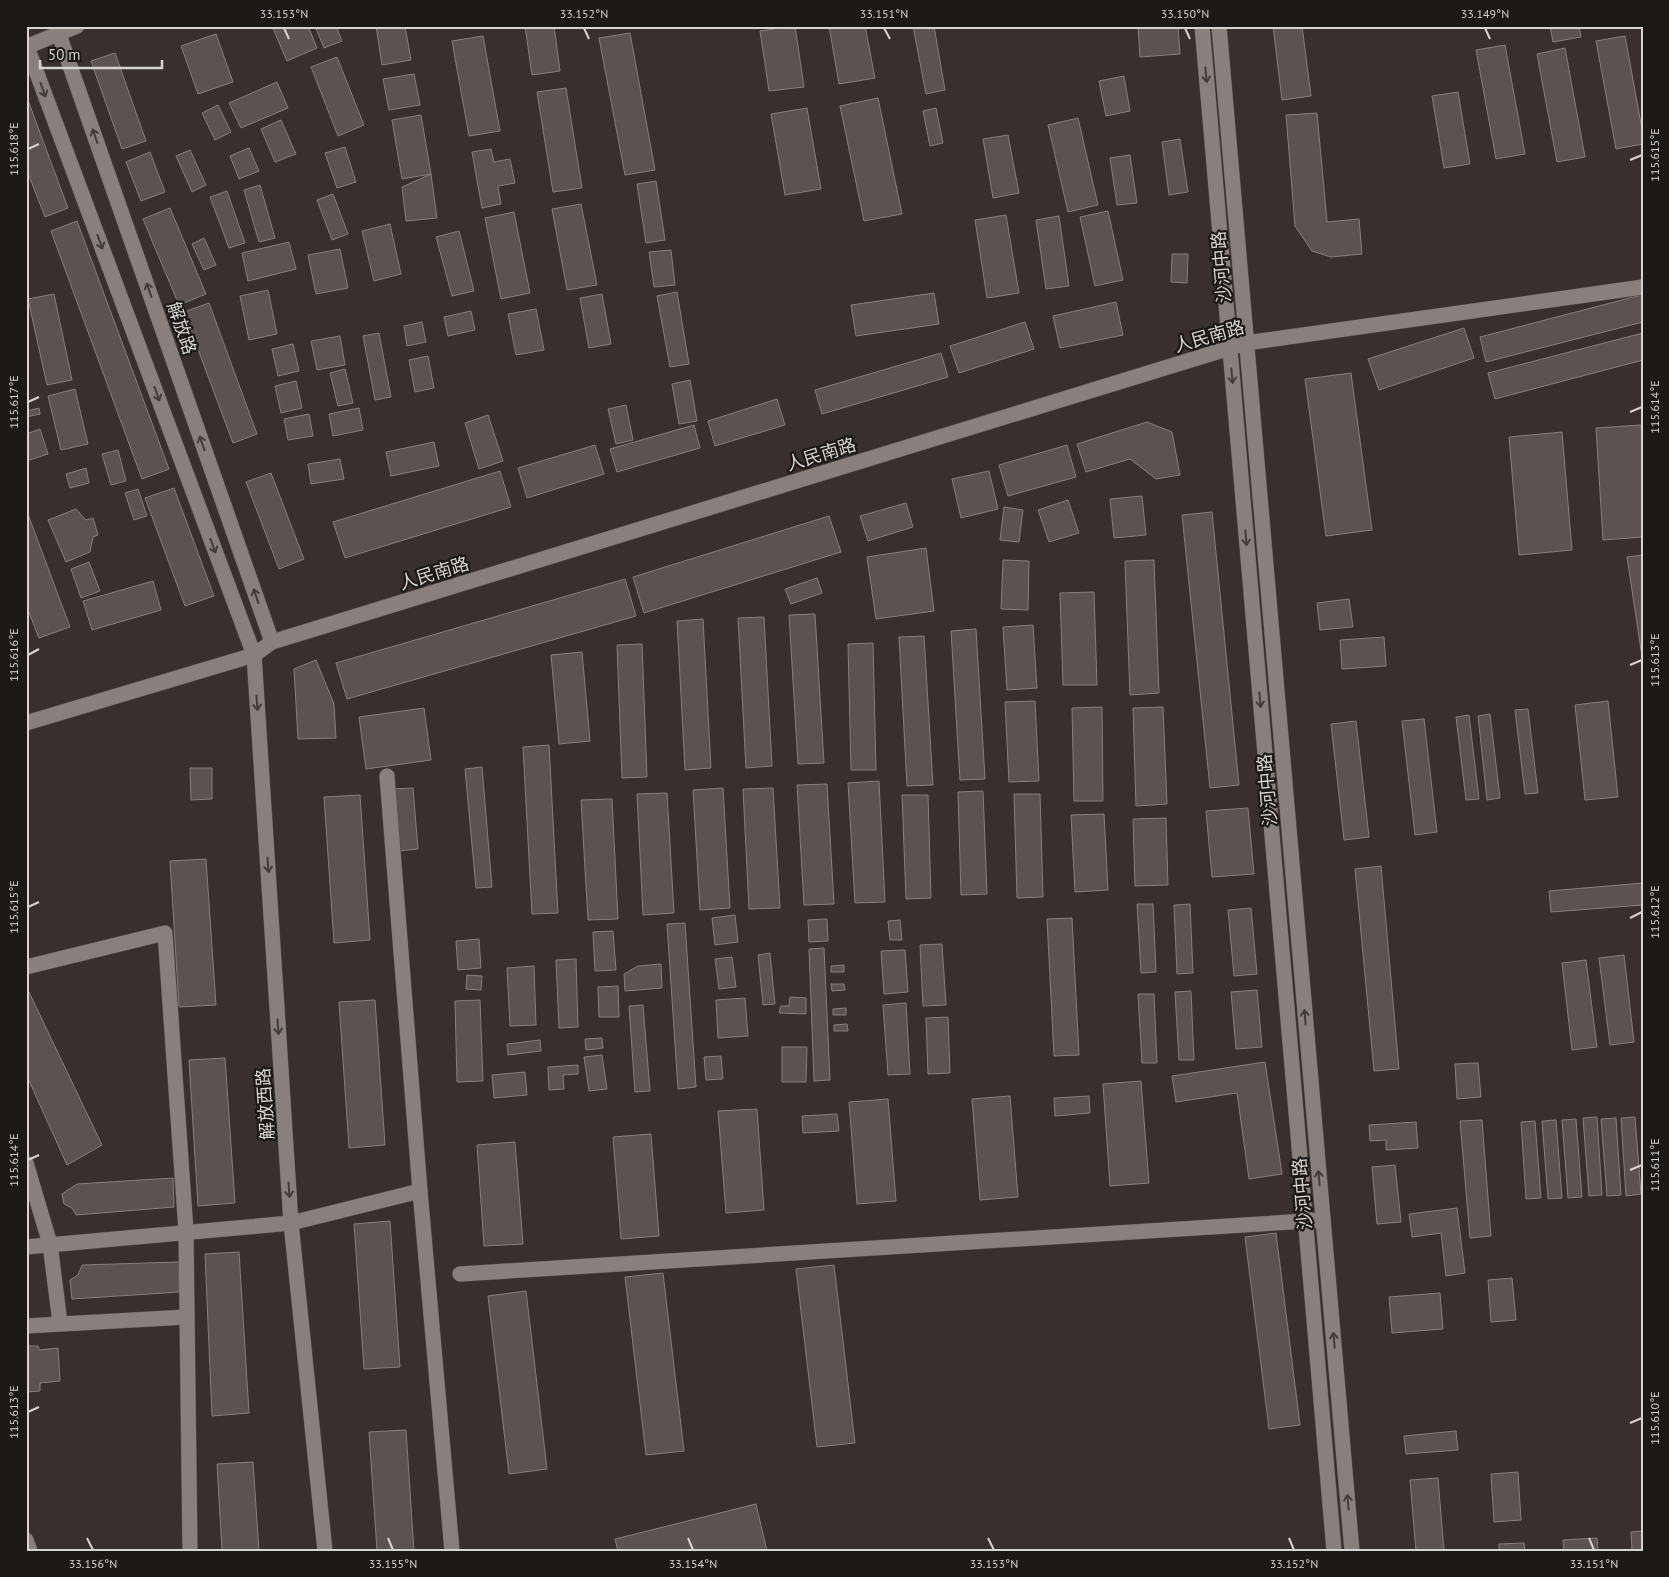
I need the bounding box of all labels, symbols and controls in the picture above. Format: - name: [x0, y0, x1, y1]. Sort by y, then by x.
- text: 33.153°N: [260, 6, 308, 21]
- text: 33.152°N: [560, 6, 608, 21]
- text: 33.151°N: [860, 6, 908, 21]
- text: 33.150°N: [1161, 6, 1209, 21]
- text: 33.149°N: [1461, 6, 1509, 21]
- scale bar: [40, 38, 162, 70]
- text: 50 m: [48, 45, 81, 64]
- one-way arrow: [1201, 67, 1211, 83]
- one-way arrow: [39, 81, 48, 97]
- text: 115.618°E: [6, 122, 21, 176]
- text: 115.615°E: [1647, 128, 1662, 182]
- one-way arrow: [90, 129, 99, 145]
- street label: 沙河中路: [1206, 230, 1236, 304]
- one-way arrow: [96, 234, 105, 249]
- one-way arrow: [143, 282, 153, 298]
- street label: 解放路: [162, 299, 202, 357]
- street label: 人民南路: [1171, 315, 1247, 357]
- one-way arrow: [1227, 368, 1236, 384]
- text: 115.617°E: [6, 375, 21, 429]
- text: 115.614°E: [1647, 380, 1662, 434]
- one-way arrow: [153, 386, 162, 401]
- street label: 人民南路: [783, 432, 859, 476]
- one-way arrow: [197, 436, 206, 451]
- one-way arrow: [1241, 530, 1251, 546]
- one-way arrow: [209, 538, 218, 554]
- street label: 人民南路: [396, 551, 472, 595]
- one-way arrow: [251, 589, 260, 605]
- text: 115.616°E: [6, 628, 21, 682]
- text: 115.613°E: [1647, 633, 1662, 687]
- one-way arrow: [1255, 692, 1265, 708]
- one-way arrow: [252, 695, 261, 711]
- street label: 沙河中路: [1252, 753, 1282, 827]
- one-way arrow: [263, 857, 272, 873]
- text: 115.615°E: [6, 880, 21, 934]
- text: 115.612°E: [1647, 885, 1662, 939]
- one-way arrow: [1300, 1009, 1310, 1025]
- one-way arrow: [274, 1019, 283, 1035]
- street label: 解放西路: [251, 1067, 279, 1141]
- text: 115.614°E: [6, 1133, 21, 1187]
- text: 115.611°E: [1647, 1138, 1662, 1192]
- street label: 沙河中路: [1287, 1157, 1317, 1231]
- one-way arrow: [1315, 1171, 1324, 1187]
- one-way arrow: [284, 1181, 294, 1197]
- one-way arrow: [1329, 1333, 1338, 1349]
- text: 115.613°E: [6, 1385, 21, 1439]
- text: 115.610°E: [1647, 1391, 1662, 1445]
- one-way arrow: [1343, 1494, 1353, 1510]
- text: 33.156°N: [69, 1556, 117, 1571]
- text: 33.155°N: [369, 1556, 417, 1571]
- text: 33.154°N: [669, 1556, 717, 1571]
- text: 33.153°N: [970, 1556, 1018, 1571]
- text: 33.152°N: [1270, 1556, 1318, 1571]
- text: 33.151°N: [1570, 1556, 1618, 1571]

